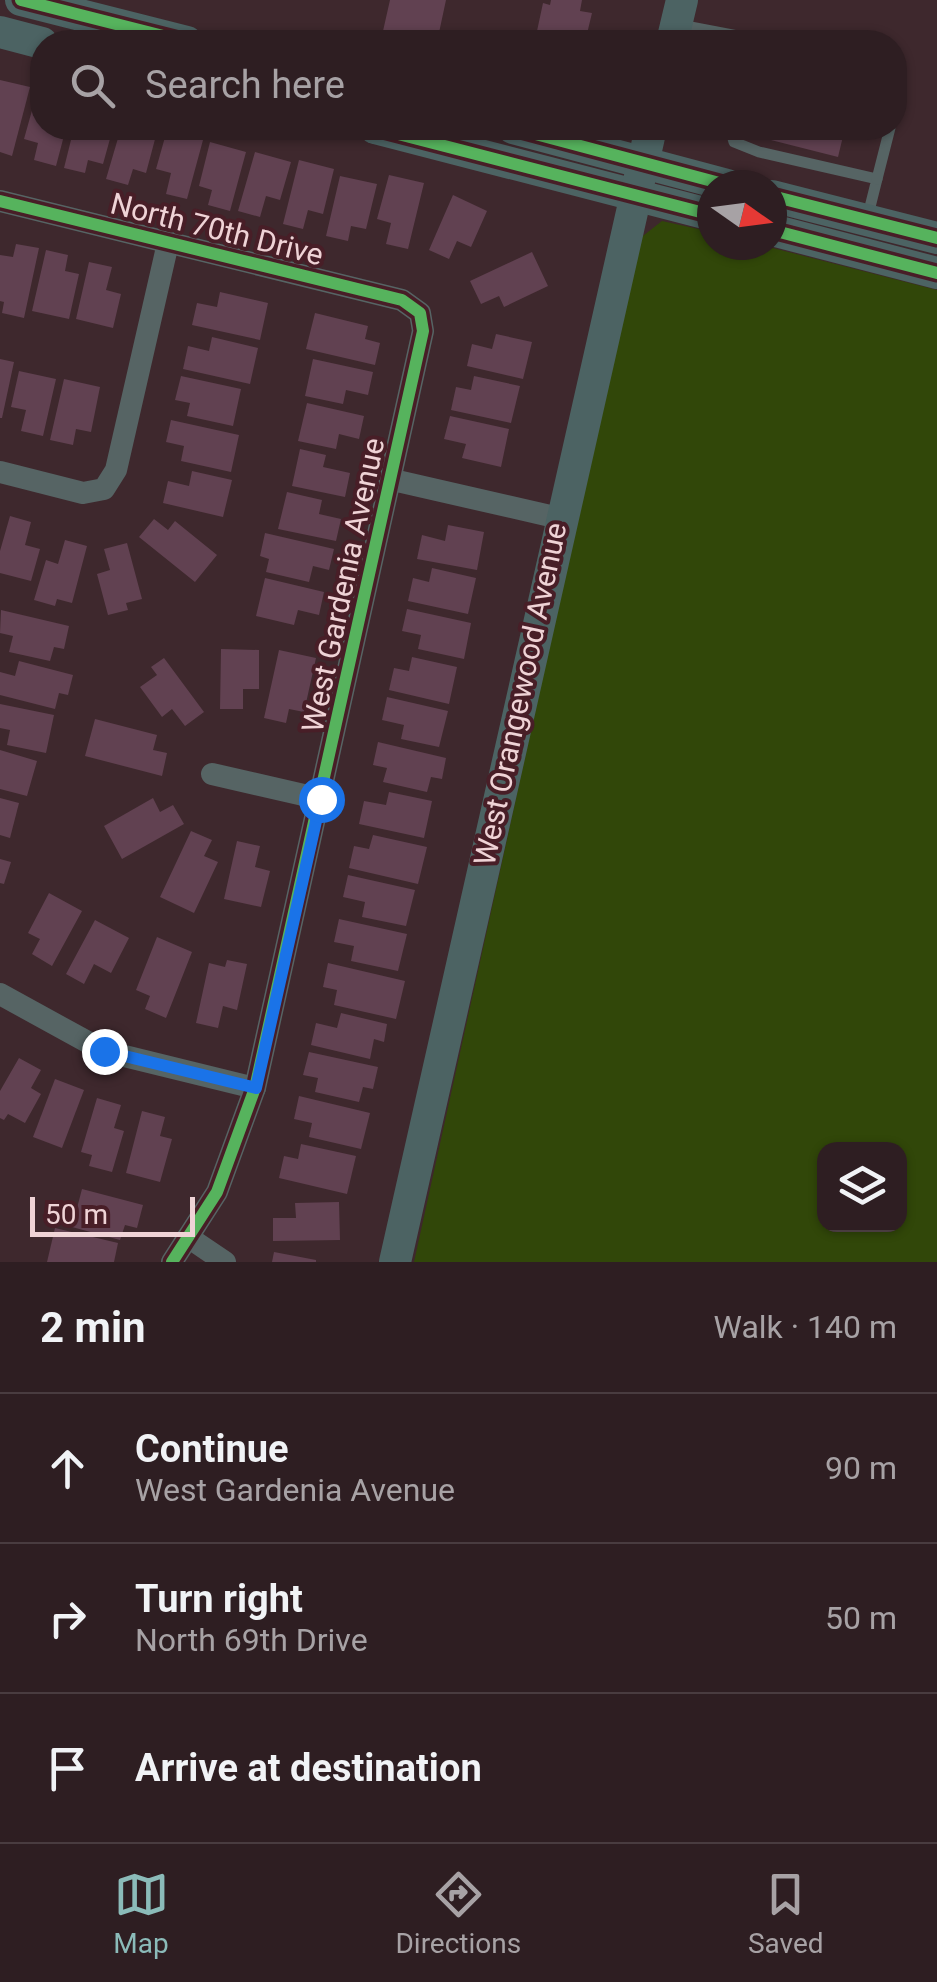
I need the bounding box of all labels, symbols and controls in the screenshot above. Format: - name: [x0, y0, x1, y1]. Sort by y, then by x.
- search box: [30, 30, 907, 140]
- icon: search: [65, 58, 120, 113]
- text: Search here: [145, 63, 345, 107]
- north arrow: [697, 170, 787, 260]
- street label: North 70th Drive: [107, 186, 327, 272]
- street label: West Gardenia Avenue: [295, 435, 391, 735]
- street label: West Orangewood Avenue: [467, 519, 573, 869]
- route start: [299, 777, 345, 823]
- route end: [82, 1029, 128, 1075]
- map controls: [817, 1142, 907, 1232]
- button: layers: [817, 1142, 907, 1232]
- scale bar: [30, 1192, 195, 1236]
- text: 50 m: [45, 1198, 108, 1231]
- text: 2 min: [40, 1303, 146, 1352]
- text: Walk · 140 m: [714, 1308, 897, 1346]
- text: Continue: [135, 1427, 289, 1471]
- icon: ahead: [40, 1441, 95, 1496]
- text: 90 m: [825, 1449, 897, 1487]
- text: West Gardenia Avenue: [135, 1471, 455, 1509]
- text: Turn right: [135, 1577, 303, 1621]
- icon: right: [40, 1591, 95, 1646]
- text: 50 m: [825, 1599, 897, 1637]
- text: North 69th Drive: [135, 1621, 368, 1659]
- icon: arrive: [40, 1741, 95, 1796]
- text: Arrive at destination: [135, 1746, 482, 1790]
- tab: Map: [113, 1867, 169, 1960]
- tab: Directions: [395, 1867, 521, 1960]
- tab: Saved: [748, 1867, 824, 1960]

